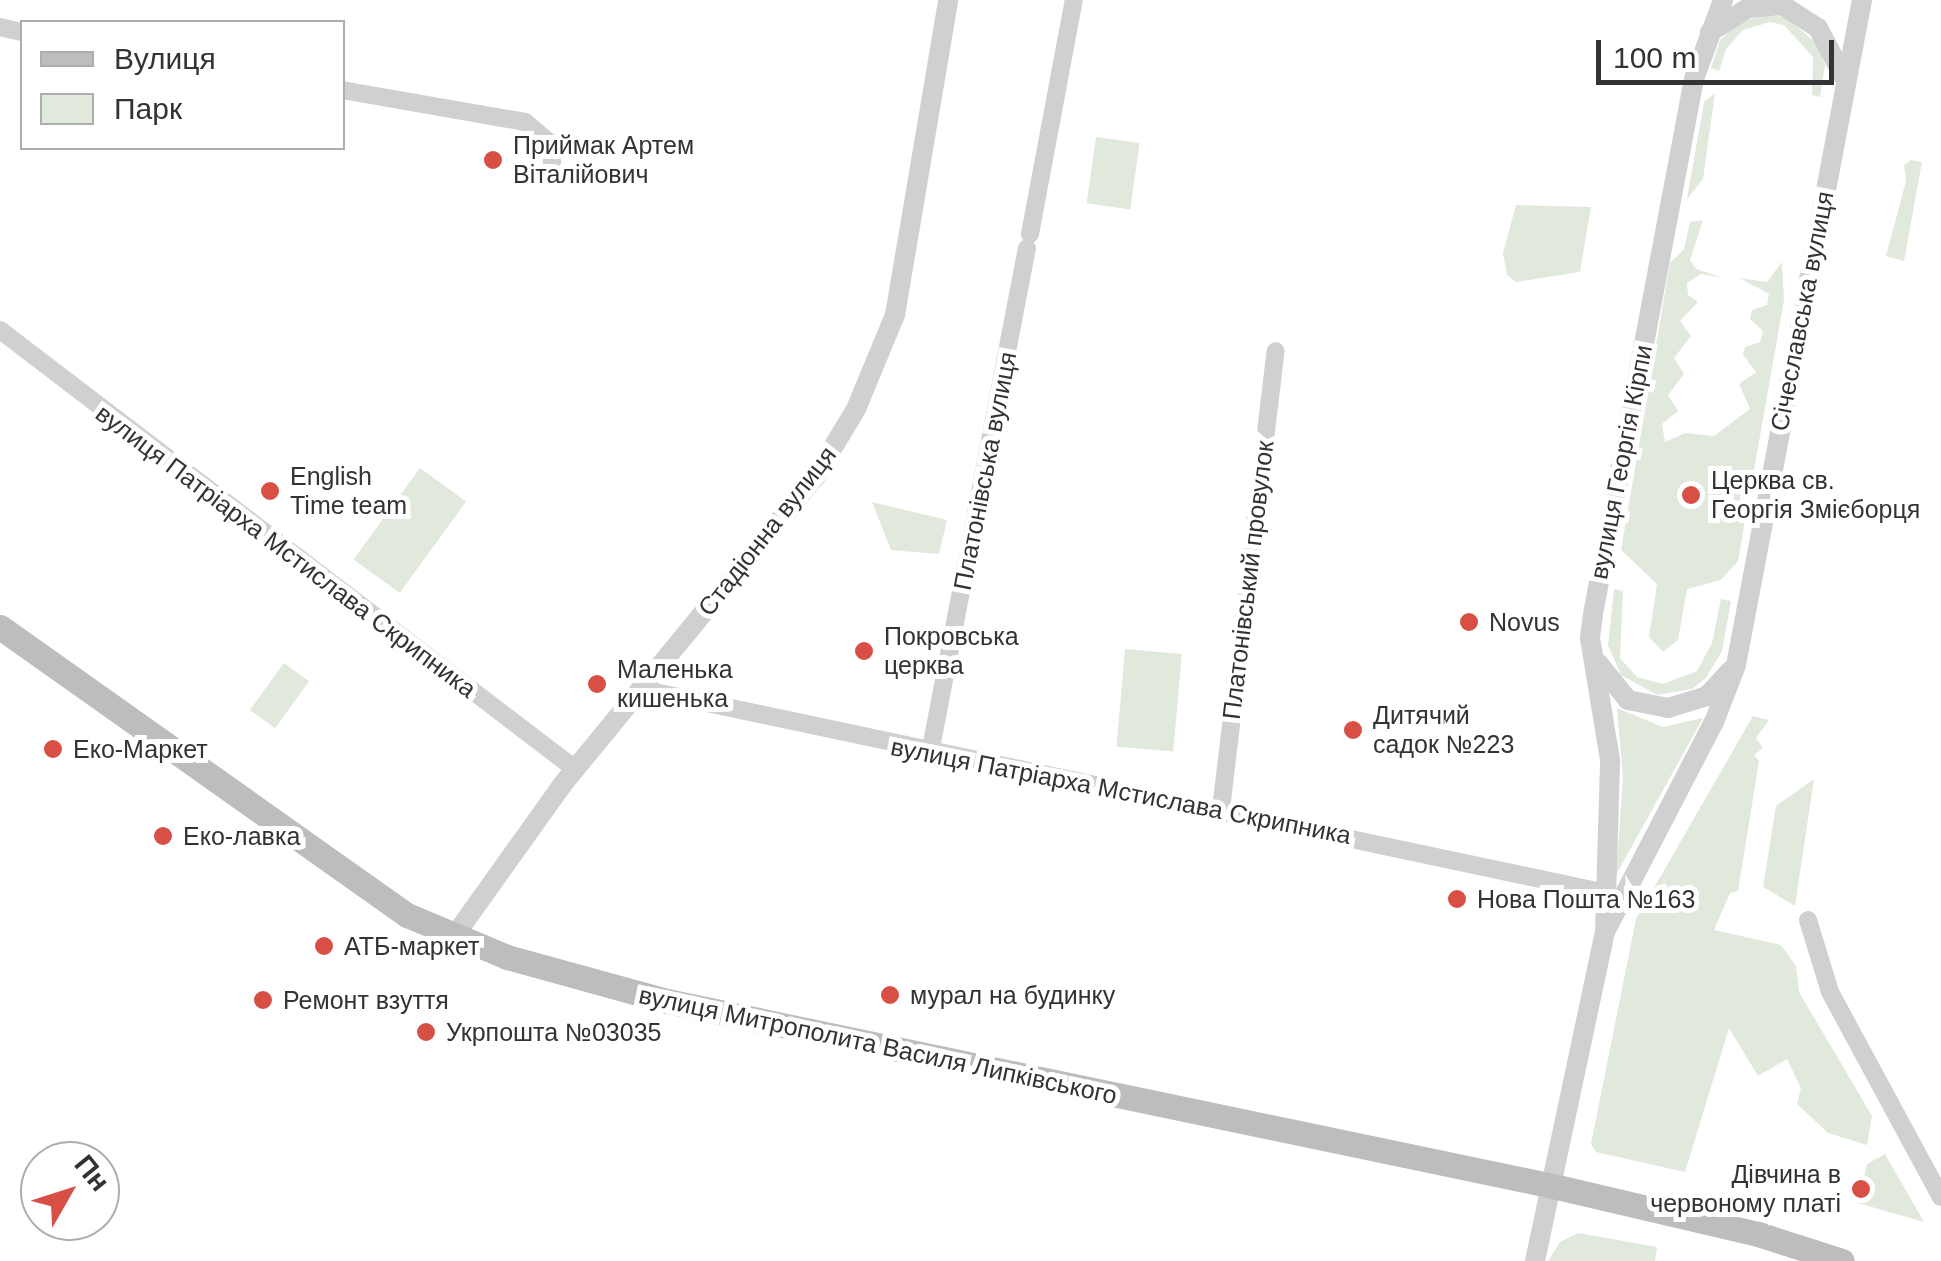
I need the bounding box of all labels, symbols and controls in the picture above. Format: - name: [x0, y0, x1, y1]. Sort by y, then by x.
- legend: [20, 20, 345, 150]
- scale bar: [1601, 20, 1838, 82]
- text: 100 m: [1613, 41, 1696, 74]
- text: Вулиця: [114, 42, 216, 75]
- text: Парк: [114, 92, 182, 125]
- place label: Приймак Артем Віталійович: [513, 131, 694, 190]
- marker: Приймак Артем Віталійович: [482, 149, 504, 171]
- street label: Січеславська вулиця: [1764, 189, 1840, 433]
- street label: вулиця Георгія Кірпи: [1584, 342, 1658, 582]
- street label: Платонівська вулиця: [947, 349, 1023, 593]
- street label: вулиця Патріарха Мстислава Скрипника: [90, 398, 482, 704]
- street label: Платонівський провулок: [1216, 439, 1280, 721]
- street label: Стадіонна вулиця: [692, 440, 842, 622]
- place label: English Time team: [290, 462, 407, 521]
- place label: Церква св. Георгія Змієборця: [1711, 466, 1920, 525]
- marker: English Time team: [259, 480, 281, 502]
- marker: Церква св. Георгія Змієборця: [1680, 484, 1702, 506]
- place label: Novus: [1489, 607, 1560, 637]
- marker: Novus: [1458, 611, 1480, 633]
- place label: Покровська церква: [884, 622, 1019, 681]
- marker: Покровська церква: [853, 640, 875, 662]
- place label: Маленька кишенька: [617, 655, 733, 714]
- marker: Маленька кишенька: [586, 673, 608, 695]
- place label: Дитячий садок №223: [1373, 701, 1514, 760]
- marker: Дитячий садок №223: [1342, 719, 1364, 741]
- street label: вулиця Патріарха Мстислава Скрипника: [888, 732, 1354, 850]
- place label: Еко-Маркет: [73, 734, 208, 764]
- marker: Еко-Маркет: [42, 738, 64, 760]
- place label: Еко-лавка: [183, 821, 300, 851]
- marker: Еко-лавка: [152, 825, 174, 847]
- place label: Нова Пошта №163: [1477, 884, 1695, 914]
- marker: Нова Пошта №163: [1446, 888, 1468, 910]
- place label: АТБ-маркет: [344, 931, 479, 961]
- marker: АТБ-маркет: [313, 935, 335, 957]
- street label: вулиця Митрополита Василя Липківського: [636, 980, 1120, 1110]
- place label: мурал на будинку: [910, 980, 1115, 1010]
- marker: мурал на будинку: [879, 984, 901, 1006]
- place label: Ремонт взуття: [283, 985, 449, 1015]
- marker: Ремонт взуття: [252, 989, 274, 1011]
- place label: Укрпошта №03035: [446, 1017, 661, 1047]
- marker: Укрпошта №03035: [415, 1021, 437, 1043]
- north arrow: [20, 1141, 120, 1241]
- text: Пн: [68, 1149, 116, 1197]
- place label: Дівчина в червоному платі: [1650, 1160, 1841, 1219]
- marker: Дівчина в червоному платі: [1850, 1178, 1872, 1200]

